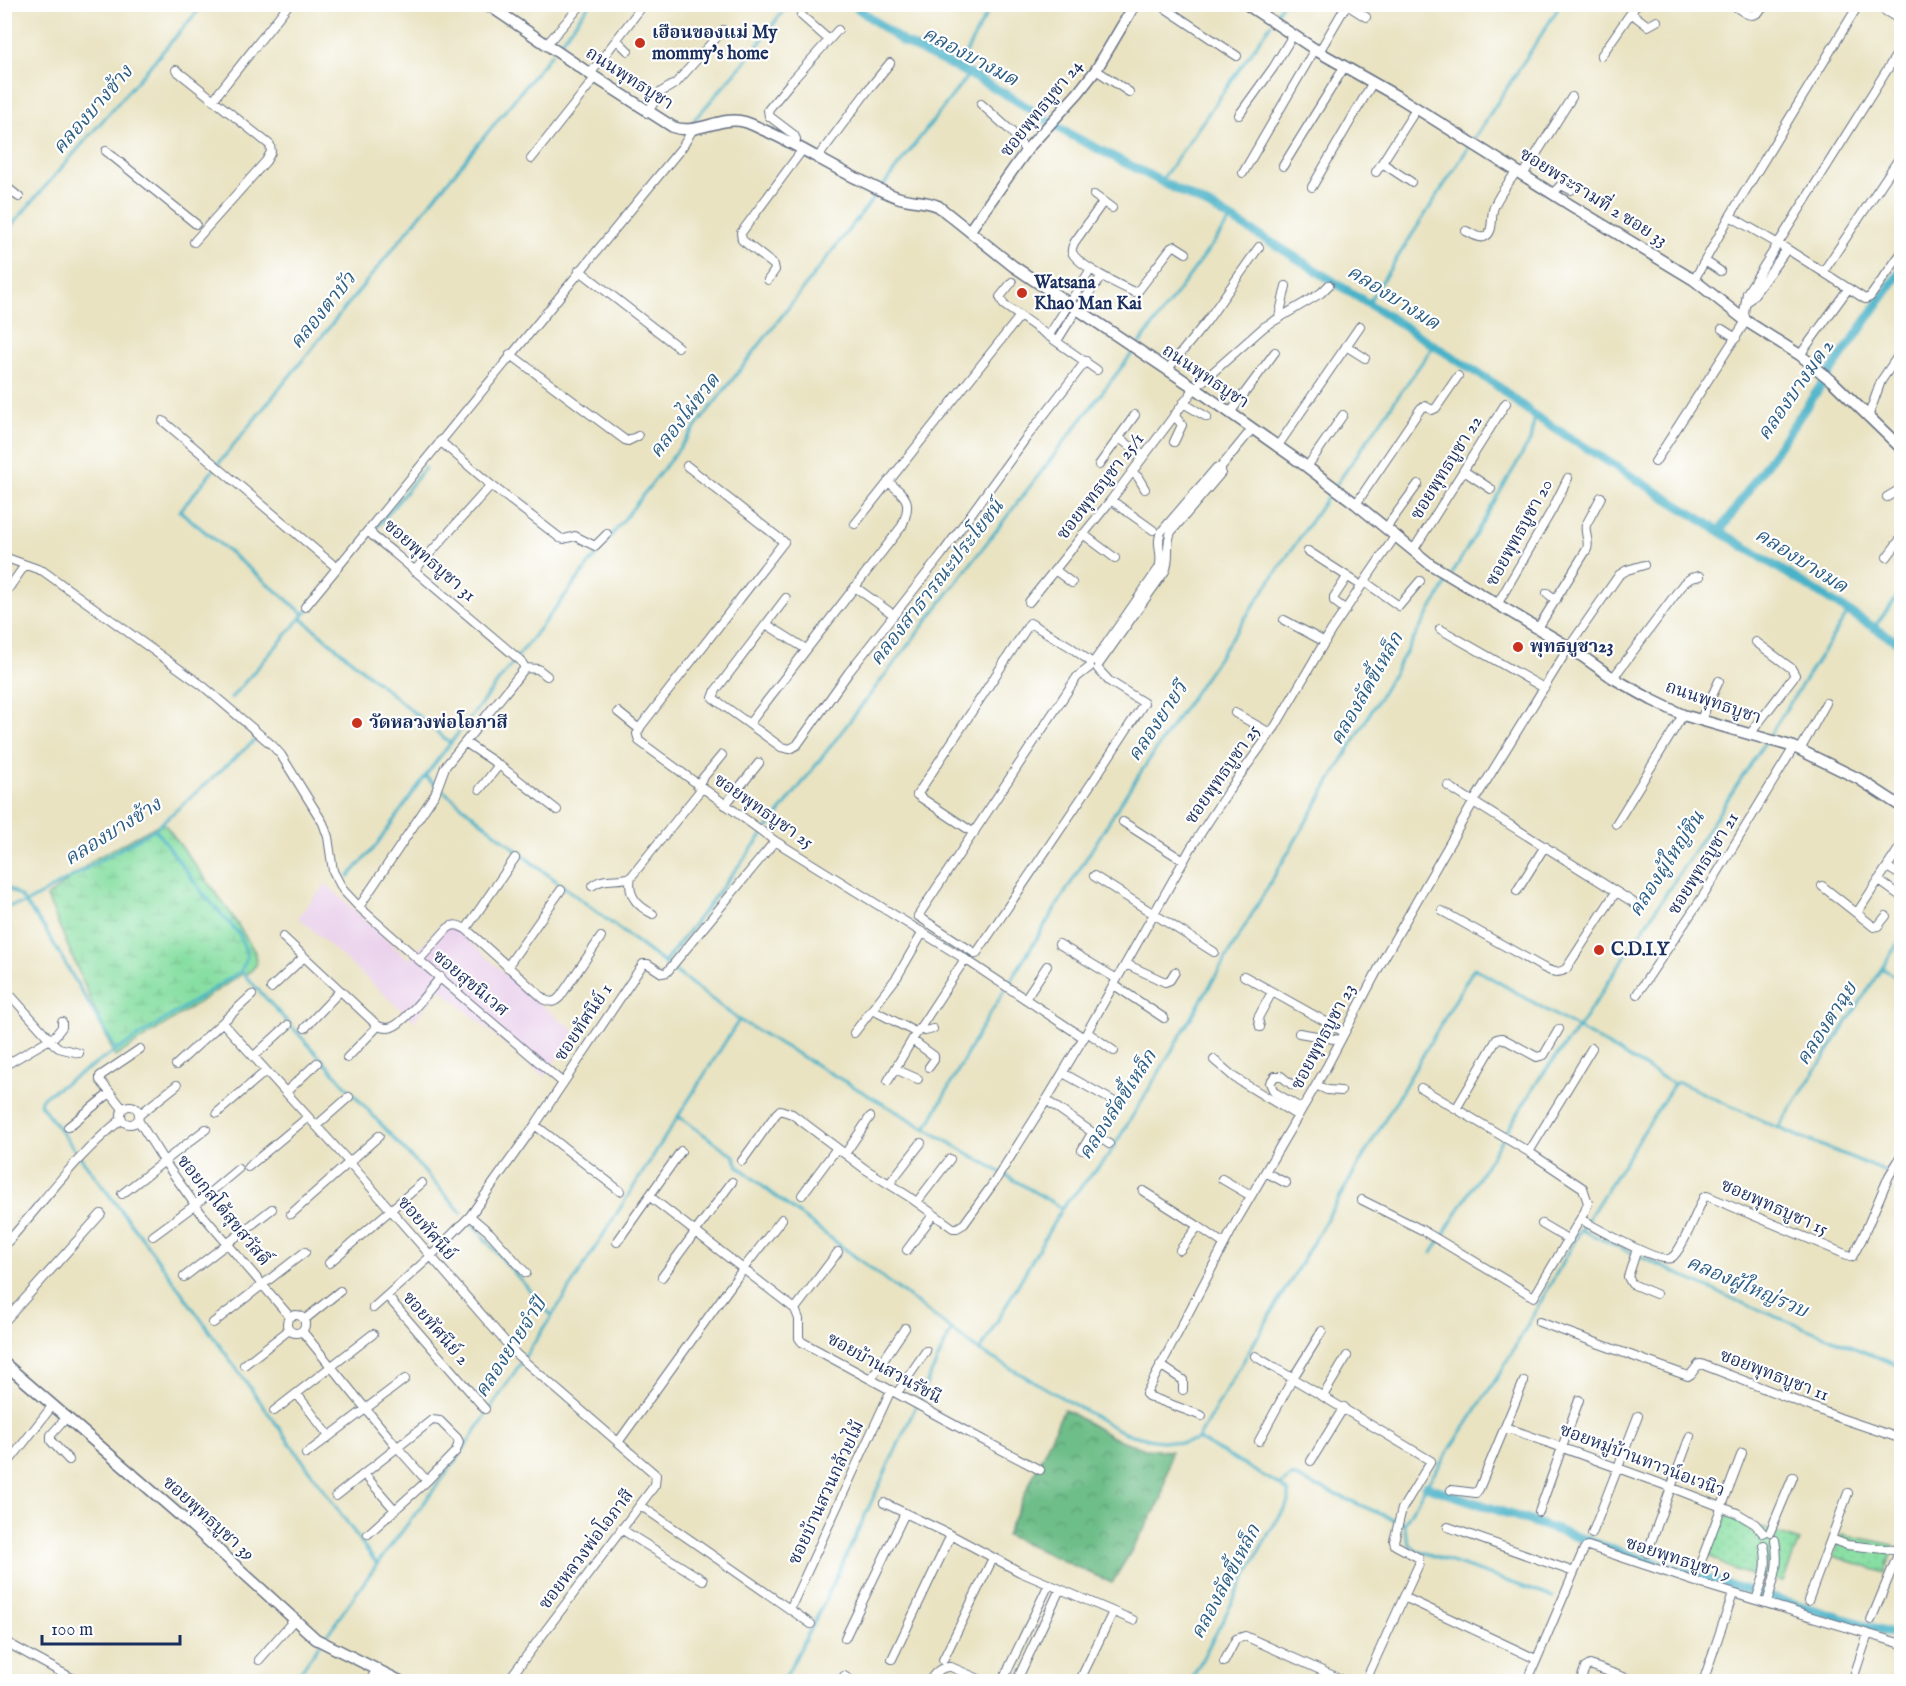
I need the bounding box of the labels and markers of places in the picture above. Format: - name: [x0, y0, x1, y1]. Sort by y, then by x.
- place label: เฮือนของแม่ My mommy's home: [652, 22, 779, 66]
- marker: เฮือนของแม่ My mommy's home: [633, 36, 647, 50]
- place label: Watsana Khao Man Kai: [1033, 272, 1142, 316]
- marker: Watsana Khao Man Kai: [1015, 286, 1029, 300]
- place label: พุทธบูชา23: [1530, 636, 1613, 659]
- marker: พุทธบูชา23: [1511, 640, 1525, 654]
- place label: วัดหลวงพ่อโอภาสี: [369, 710, 508, 735]
- marker: วัดหลวงพ่อโอภาสี: [350, 716, 364, 730]
- place label: C.D.I.Y: [1611, 939, 1671, 962]
- marker: C.D.I.Y: [1592, 943, 1606, 957]

